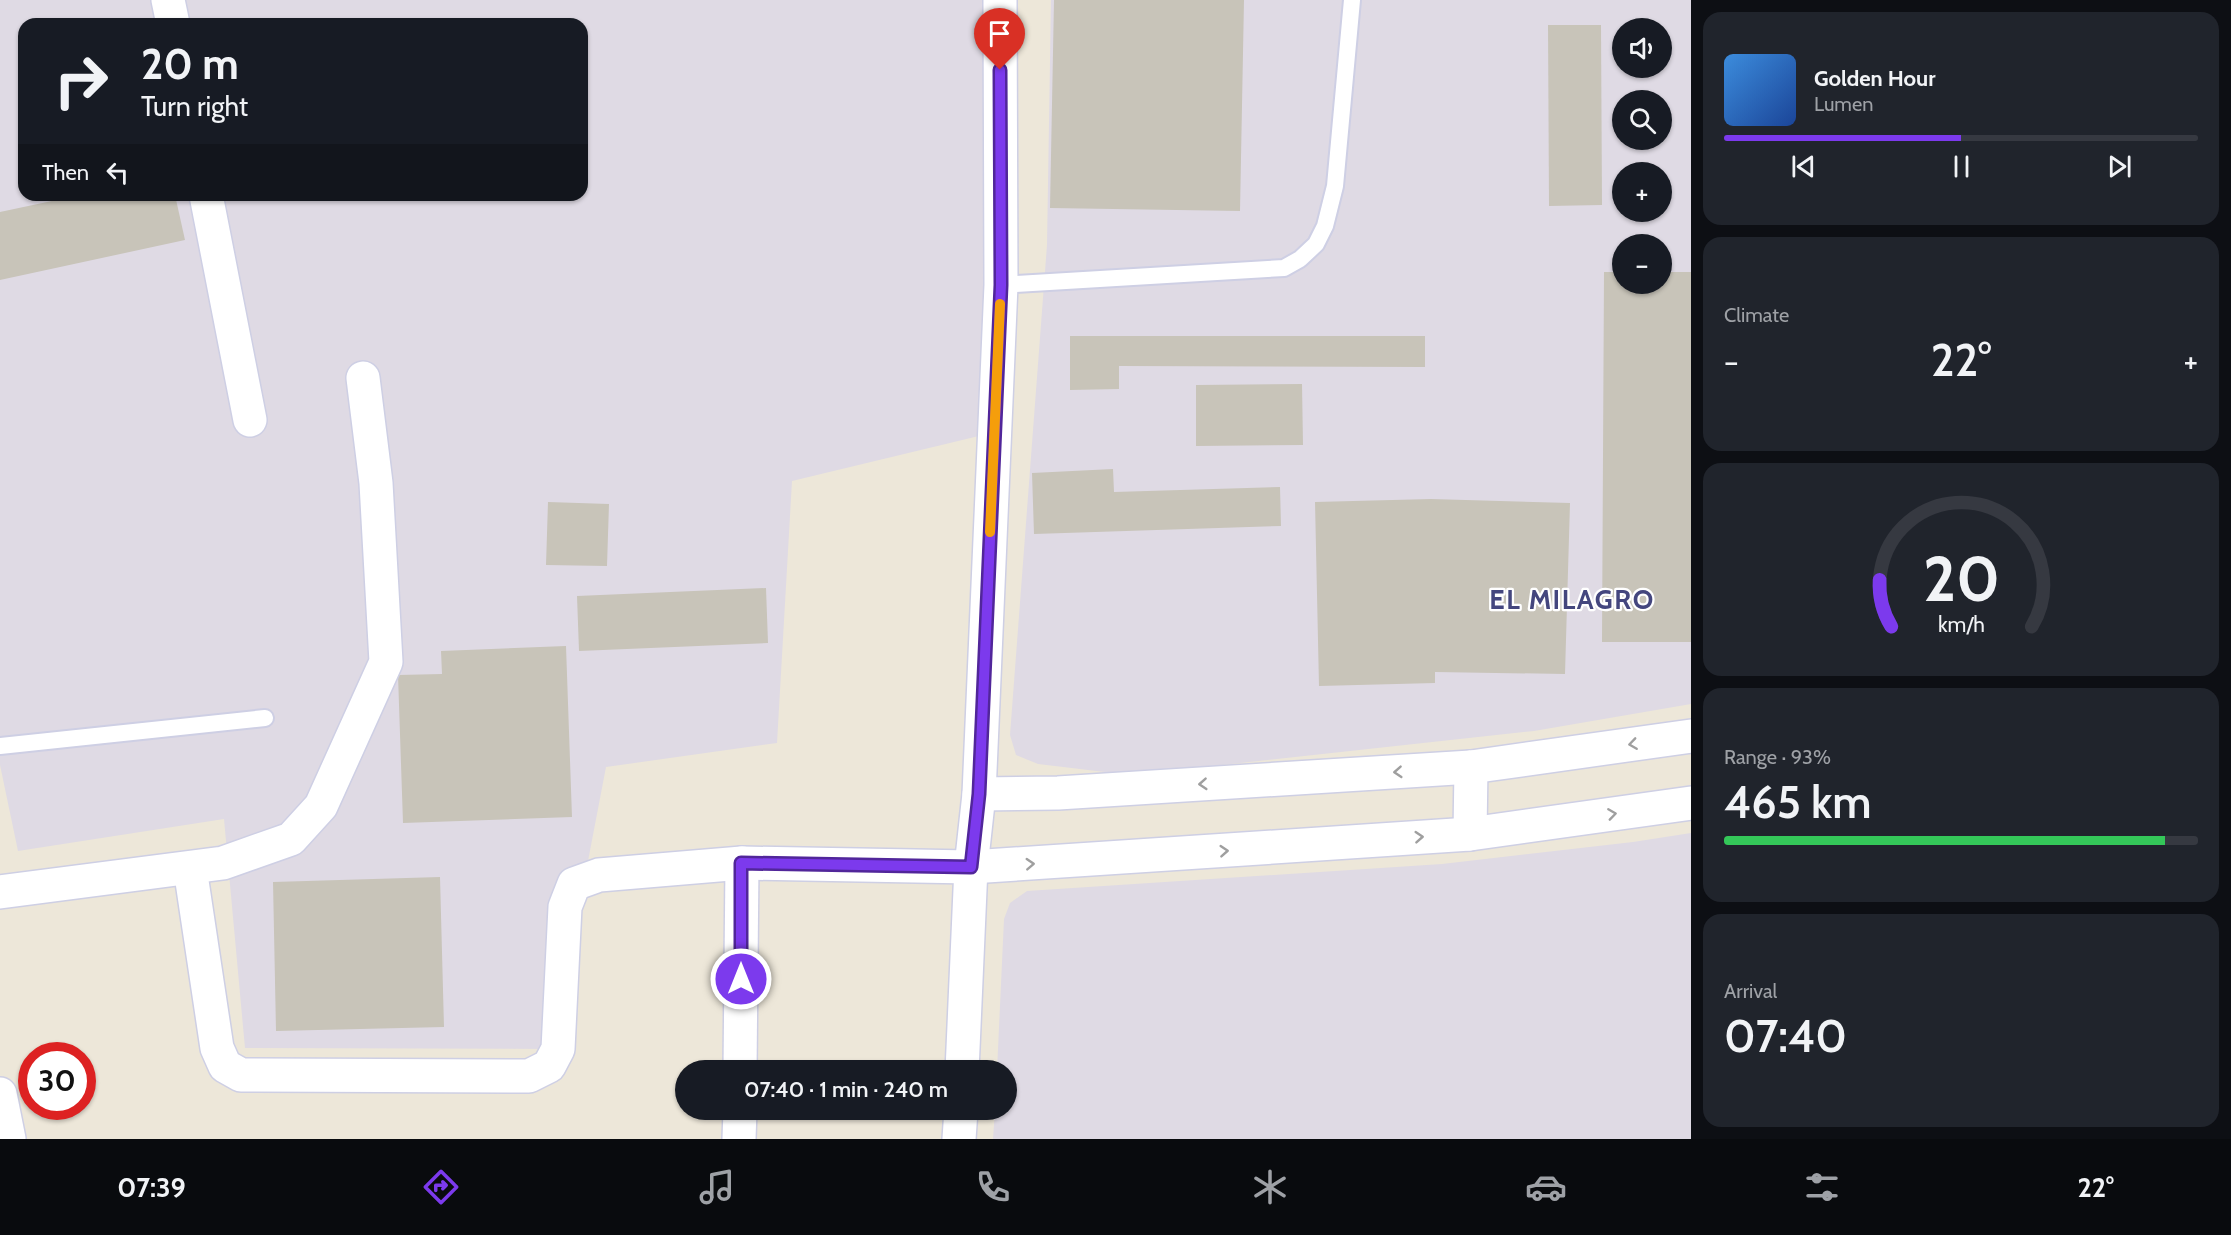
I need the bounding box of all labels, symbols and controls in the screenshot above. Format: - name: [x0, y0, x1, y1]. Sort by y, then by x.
- pin: [974, 8, 1025, 70]
- icon: arrive: [983, 17, 1016, 50]
- map controls: [1612, 18, 1672, 294]
- button: sound: [1612, 18, 1672, 78]
- text: 20 m: [141, 38, 239, 90]
- icon: right: [42, 42, 120, 120]
- text: Golden Hour: [1814, 65, 1935, 92]
- text: Turn right: [141, 90, 248, 123]
- button: search: [1612, 90, 1672, 150]
- text: Lumen: [1814, 92, 1873, 116]
- icon: previous: [1787, 150, 1820, 183]
- icon: pause: [1945, 150, 1978, 183]
- icon: next: [2103, 150, 2136, 183]
- icon: left: [101, 156, 134, 189]
- text: Then: [42, 159, 89, 186]
- button: +: [1612, 162, 1672, 222]
- button: −: [1612, 234, 1672, 294]
- text: Climate: [1724, 303, 1789, 327]
- text: 22°: [1931, 333, 1991, 387]
- text: −: [1724, 341, 1739, 381]
- text: +: [2183, 341, 2198, 381]
- text: 20: [1922, 541, 2000, 617]
- district label: EL MILAGRO: [1489, 583, 1655, 616]
- text: km/h: [1938, 611, 1984, 637]
- one-way arrow: [1628, 738, 1638, 750]
- text: Range · 93%: [1724, 745, 1831, 769]
- one-way arrow: [1393, 765, 1402, 778]
- text: 465 km: [1724, 775, 1871, 829]
- one-way arrow: [1199, 778, 1208, 791]
- one-way arrow: [1608, 808, 1617, 821]
- one-way arrow: [1414, 831, 1423, 844]
- one-way arrow: [1220, 845, 1229, 858]
- one-way arrow: [1025, 858, 1034, 871]
- position arrow: [709, 947, 773, 1011]
- text: Arrival: [1724, 979, 1777, 1003]
- text: 07:40: [1724, 1009, 1847, 1063]
- speed limit sign: 30: [18, 1042, 96, 1120]
- text: 07:40 · 1 min · 240 m: [744, 1076, 948, 1103]
- icon: directions: [420, 1166, 462, 1208]
- icon: music: [696, 1166, 738, 1208]
- icon: phone: [972, 1166, 1014, 1208]
- icon: climate: [1249, 1166, 1291, 1208]
- icon: car: [1525, 1166, 1567, 1208]
- icon: filters: [1801, 1166, 1843, 1208]
- text: 07:39: [117, 1171, 186, 1204]
- text: 22°: [2077, 1171, 2114, 1204]

